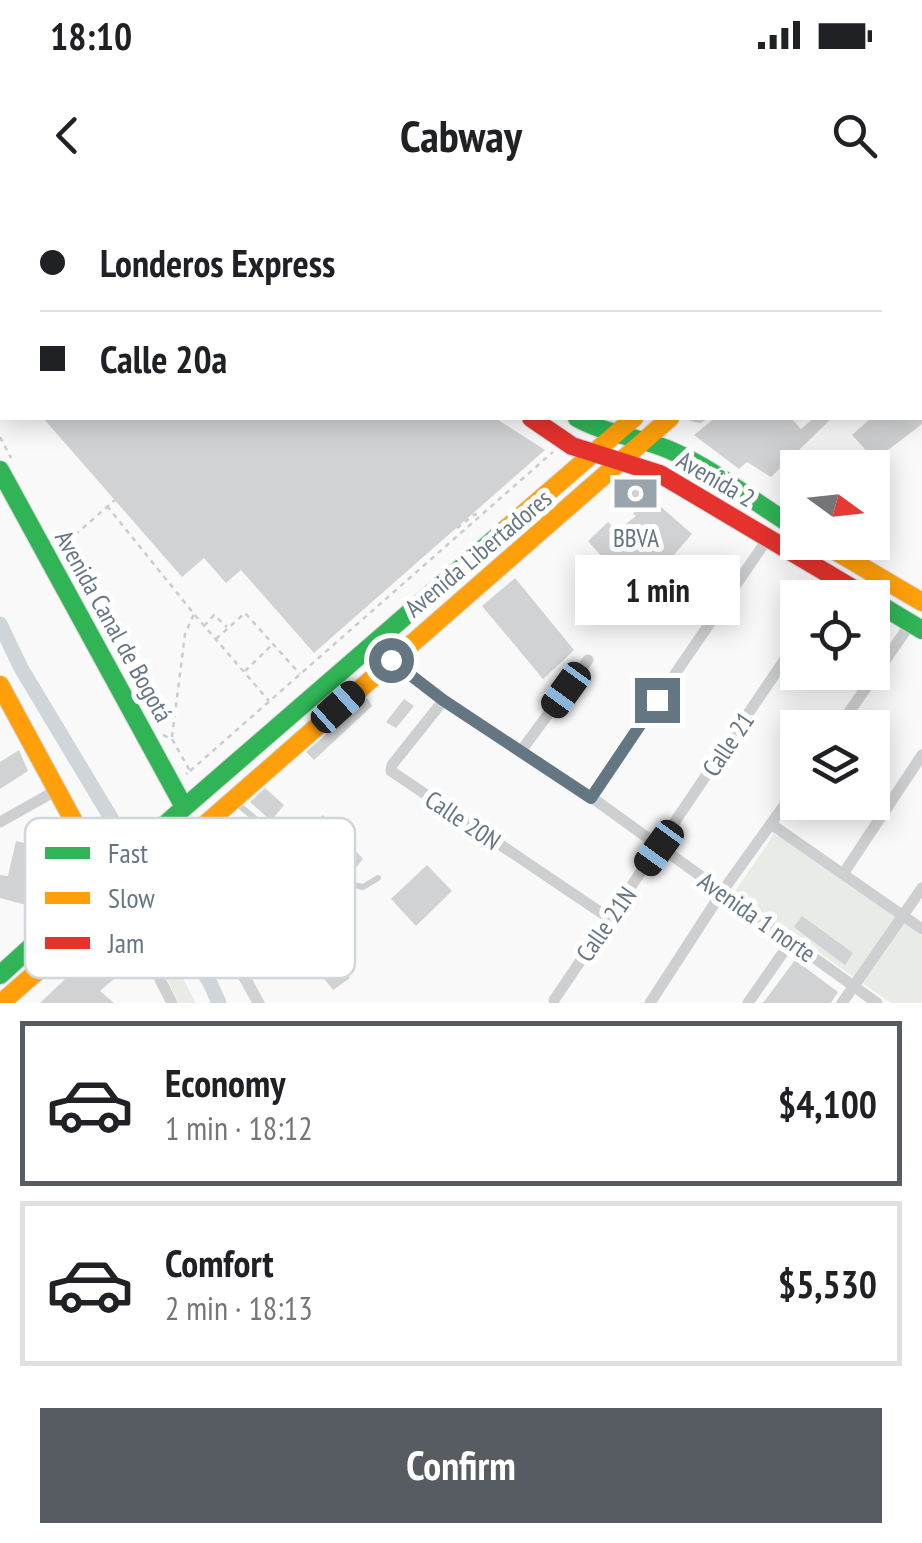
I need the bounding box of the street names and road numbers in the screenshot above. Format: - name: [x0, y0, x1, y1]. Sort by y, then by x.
- street label: Avenida 2: [671, 444, 761, 514]
- street label: Avenida Libertadores: [398, 482, 558, 624]
- street label: Avenida Canal de Bogotá: [48, 525, 180, 727]
- street label: Calle 21: [695, 706, 761, 782]
- street label: Calle 20N: [419, 783, 507, 857]
- street label: Avenida 1 norte: [692, 865, 822, 969]
- street label: Calle 21N: [569, 880, 643, 968]

